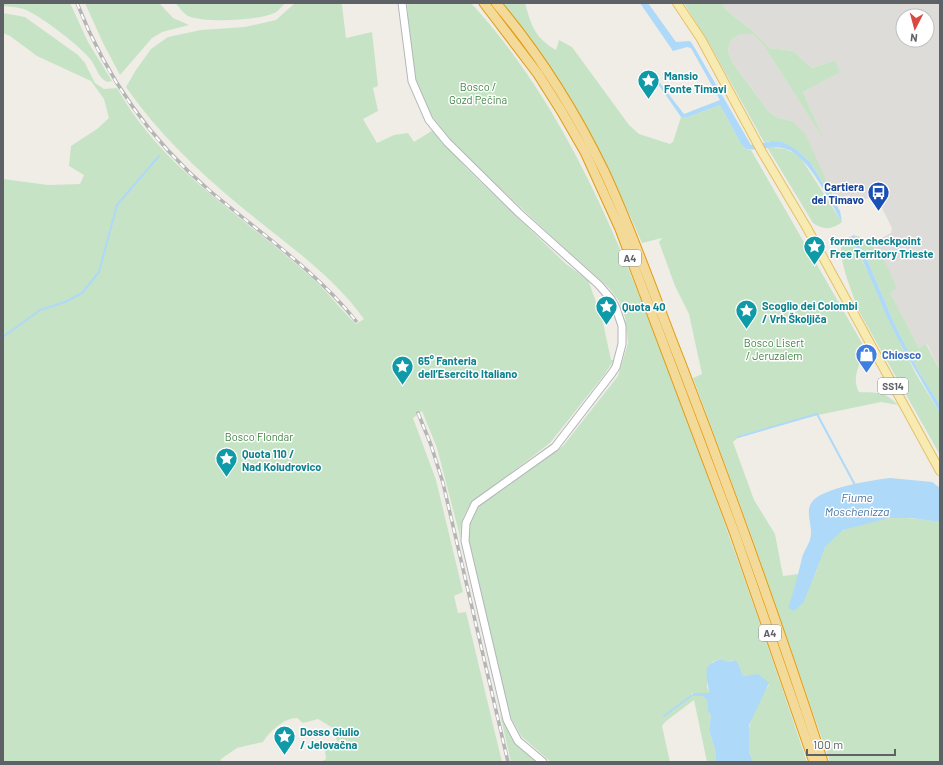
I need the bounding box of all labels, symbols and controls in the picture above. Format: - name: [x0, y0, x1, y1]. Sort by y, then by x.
- north arrow: [895, 8, 935, 48]
- text: N: [910, 32, 918, 45]
- place icon: Mansio Fonte Timavi: [636, 68, 662, 101]
- place label: Mansio Fonte Timavi: [664, 69, 727, 95]
- park label: Bosco / Gozd Pečina: [449, 80, 507, 106]
- bus stop icon: Cartiera del Timavo: [866, 179, 892, 212]
- place label: Cartiera del Timavo: [811, 180, 864, 206]
- place icon: former checkpoint Free Territory Trieste: [801, 233, 827, 266]
- place label: former checkpoint Free Territory Trieste: [830, 234, 934, 260]
- road number: A4: [619, 250, 641, 266]
- place icon: Quota 40: [593, 293, 619, 326]
- place icon: Scoglio dei Colombi / Vrh Školjiča: [733, 298, 759, 331]
- place label: Scoglio dei Colombi / Vrh Školjiča: [762, 299, 858, 325]
- place label: Quota 40: [622, 300, 666, 313]
- park label: Bosco Lisert / Jeruzalem: [744, 336, 804, 362]
- shop icon: Chiosco: [854, 341, 880, 374]
- place label: Chiosco: [882, 348, 921, 361]
- place icon: 65° Fanteria dell’Esercito Italiano: [389, 353, 415, 386]
- place label: 65° Fanteria dell’Esercito Italiano: [418, 354, 517, 380]
- road number: SS14: [878, 378, 908, 394]
- park label: Bosco Flondar: [225, 430, 293, 443]
- place icon: Quota 110 / Nad Koludrovico: [213, 446, 239, 479]
- place label: Quota 110 / Nad Koludrovico: [242, 447, 321, 473]
- water label: Fiume Moschenizza: [825, 490, 889, 518]
- road number: A4: [759, 625, 781, 641]
- place icon: Dosso Giulio / Jelovačna: [272, 724, 298, 757]
- place label: Dosso Giulio / Jelovačna: [300, 725, 359, 751]
- scale bar: [807, 731, 895, 757]
- text: 100 m: [813, 737, 843, 751]

